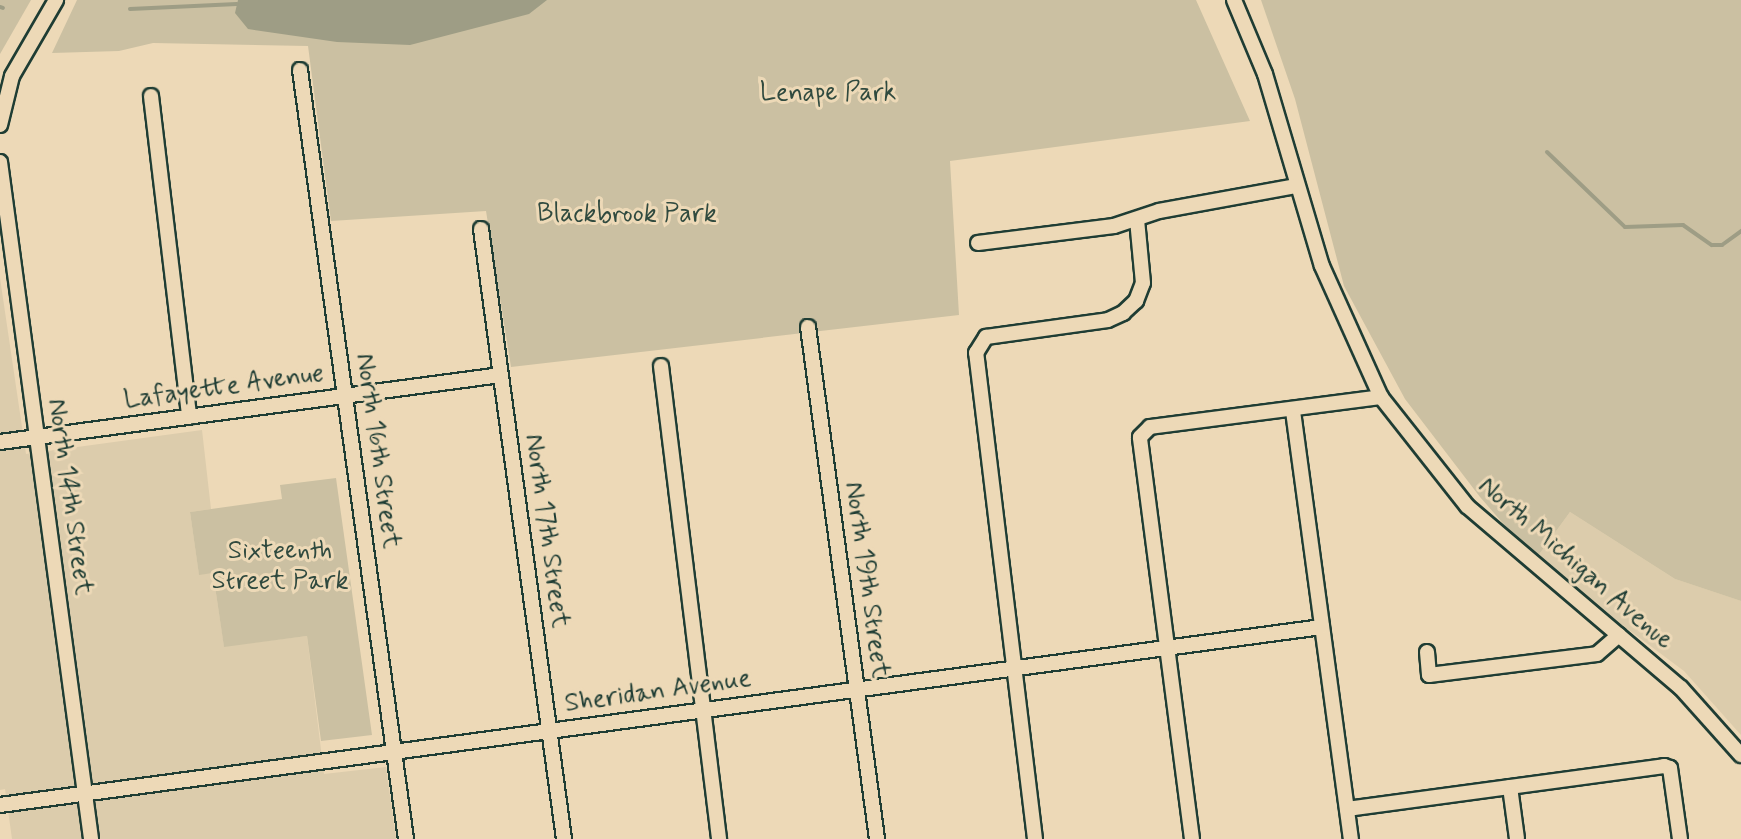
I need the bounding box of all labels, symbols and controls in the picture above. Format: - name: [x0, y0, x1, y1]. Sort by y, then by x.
- park label: Lenape Park: [760, 78, 896, 110]
- park label: Blackbrook Park: [538, 199, 716, 231]
- street label: North 16th Street: [348, 351, 406, 551]
- street label: Lafayette Avenue: [120, 358, 328, 418]
- street label: North 14th Street: [40, 397, 98, 597]
- street label: North 17th Street: [517, 432, 575, 630]
- street label: North Michigan Avenue: [1469, 469, 1681, 659]
- street label: North 19th Street: [837, 480, 895, 680]
- park label: Sixteenth Street Park: [213, 536, 347, 598]
- street label: Sheridan Avenue: [562, 663, 754, 721]

